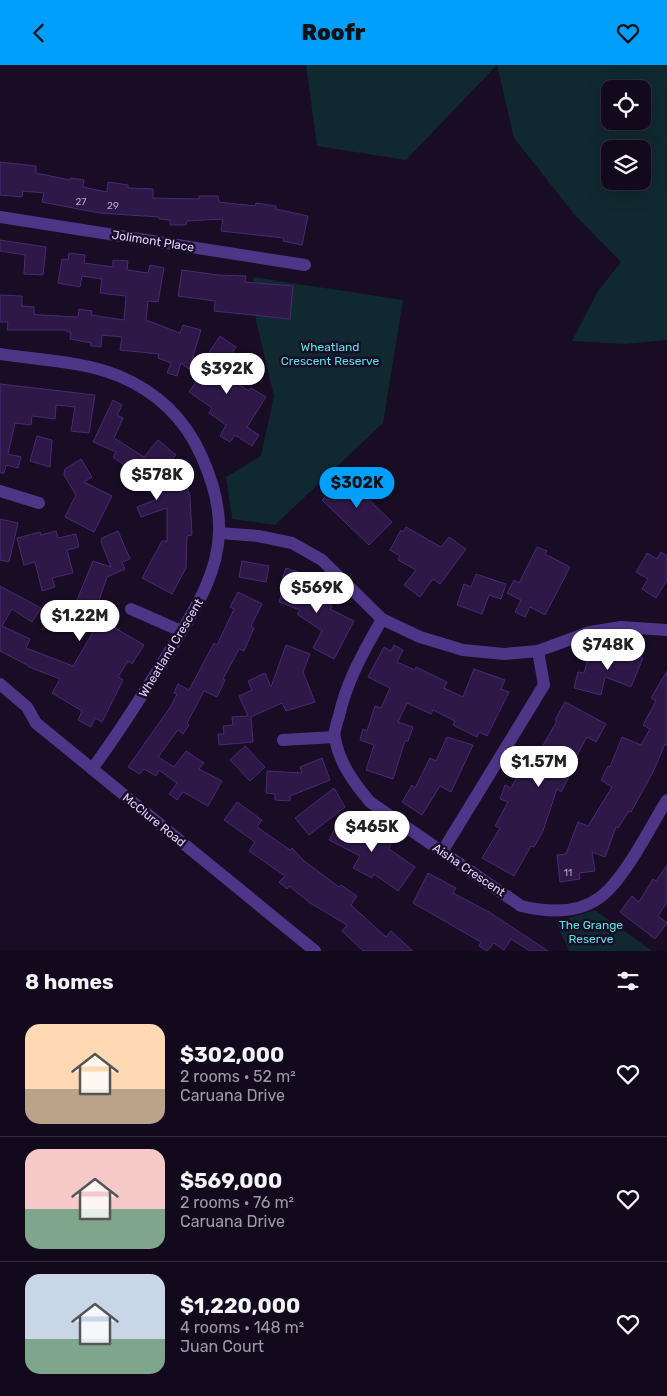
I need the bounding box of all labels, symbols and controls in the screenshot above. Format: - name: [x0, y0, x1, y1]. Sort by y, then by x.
- icon: back: [25, 19, 53, 47]
- text: Roofr: [302, 19, 365, 46]
- icon: heart: [614, 19, 642, 47]
- map controls: [601, 80, 651, 190]
- button: locate: [601, 80, 651, 130]
- button: layers: [601, 140, 651, 190]
- house number: 27: [76, 196, 87, 208]
- house number: 29: [107, 200, 119, 212]
- street label: Jolimont Place: [111, 228, 195, 254]
- park label: Wheatland Crescent Reserve: [281, 340, 380, 368]
- pin: $392K: [192, 353, 262, 395]
- text: $392K: [201, 359, 253, 378]
- pin: $578K: [122, 459, 192, 501]
- text: $578K: [131, 465, 183, 484]
- pin: $302K: [322, 467, 392, 509]
- text: $302K: [330, 473, 384, 492]
- pin: $569K: [282, 571, 352, 614]
- text: $569K: [291, 578, 343, 597]
- street label: Wheatland Crescent: [136, 596, 206, 700]
- pin: $1.22M: [39, 599, 121, 642]
- text: $1.22M: [51, 606, 109, 625]
- pin: $748K: [573, 629, 643, 671]
- text: $748K: [582, 635, 634, 654]
- pin: $1.57M: [498, 745, 580, 788]
- text: $1.57M: [511, 752, 567, 771]
- street label: McClure Road: [120, 790, 188, 850]
- pin: $465K: [337, 811, 407, 853]
- text: $465K: [346, 817, 398, 836]
- street label: Aisha Crescent: [430, 841, 508, 900]
- house number: 11: [564, 867, 572, 879]
- park label: The Grange Reserve: [559, 918, 623, 946]
- icon: filters: [614, 967, 642, 995]
- text: 8 homes: [25, 969, 114, 994]
- text: $302,000: [180, 1042, 284, 1067]
- icon: home: [65, 1044, 125, 1104]
- icon: heart: [614, 1060, 642, 1088]
- text: 2 rooms · 52 m²: [180, 1067, 296, 1086]
- text: Caruana Drive: [180, 1086, 285, 1105]
- text: $569,000: [180, 1168, 282, 1193]
- icon: home: [65, 1169, 125, 1229]
- icon: heart: [614, 1185, 642, 1213]
- text: 2 rooms · 76 m²: [180, 1193, 294, 1212]
- text: Caruana Drive: [180, 1212, 285, 1231]
- text: $1,220,000: [180, 1293, 300, 1318]
- icon: home: [65, 1294, 125, 1354]
- icon: heart: [614, 1310, 642, 1338]
- text: 4 rooms · 148 m²: [180, 1318, 304, 1337]
- text: Juan Court: [180, 1337, 264, 1356]

